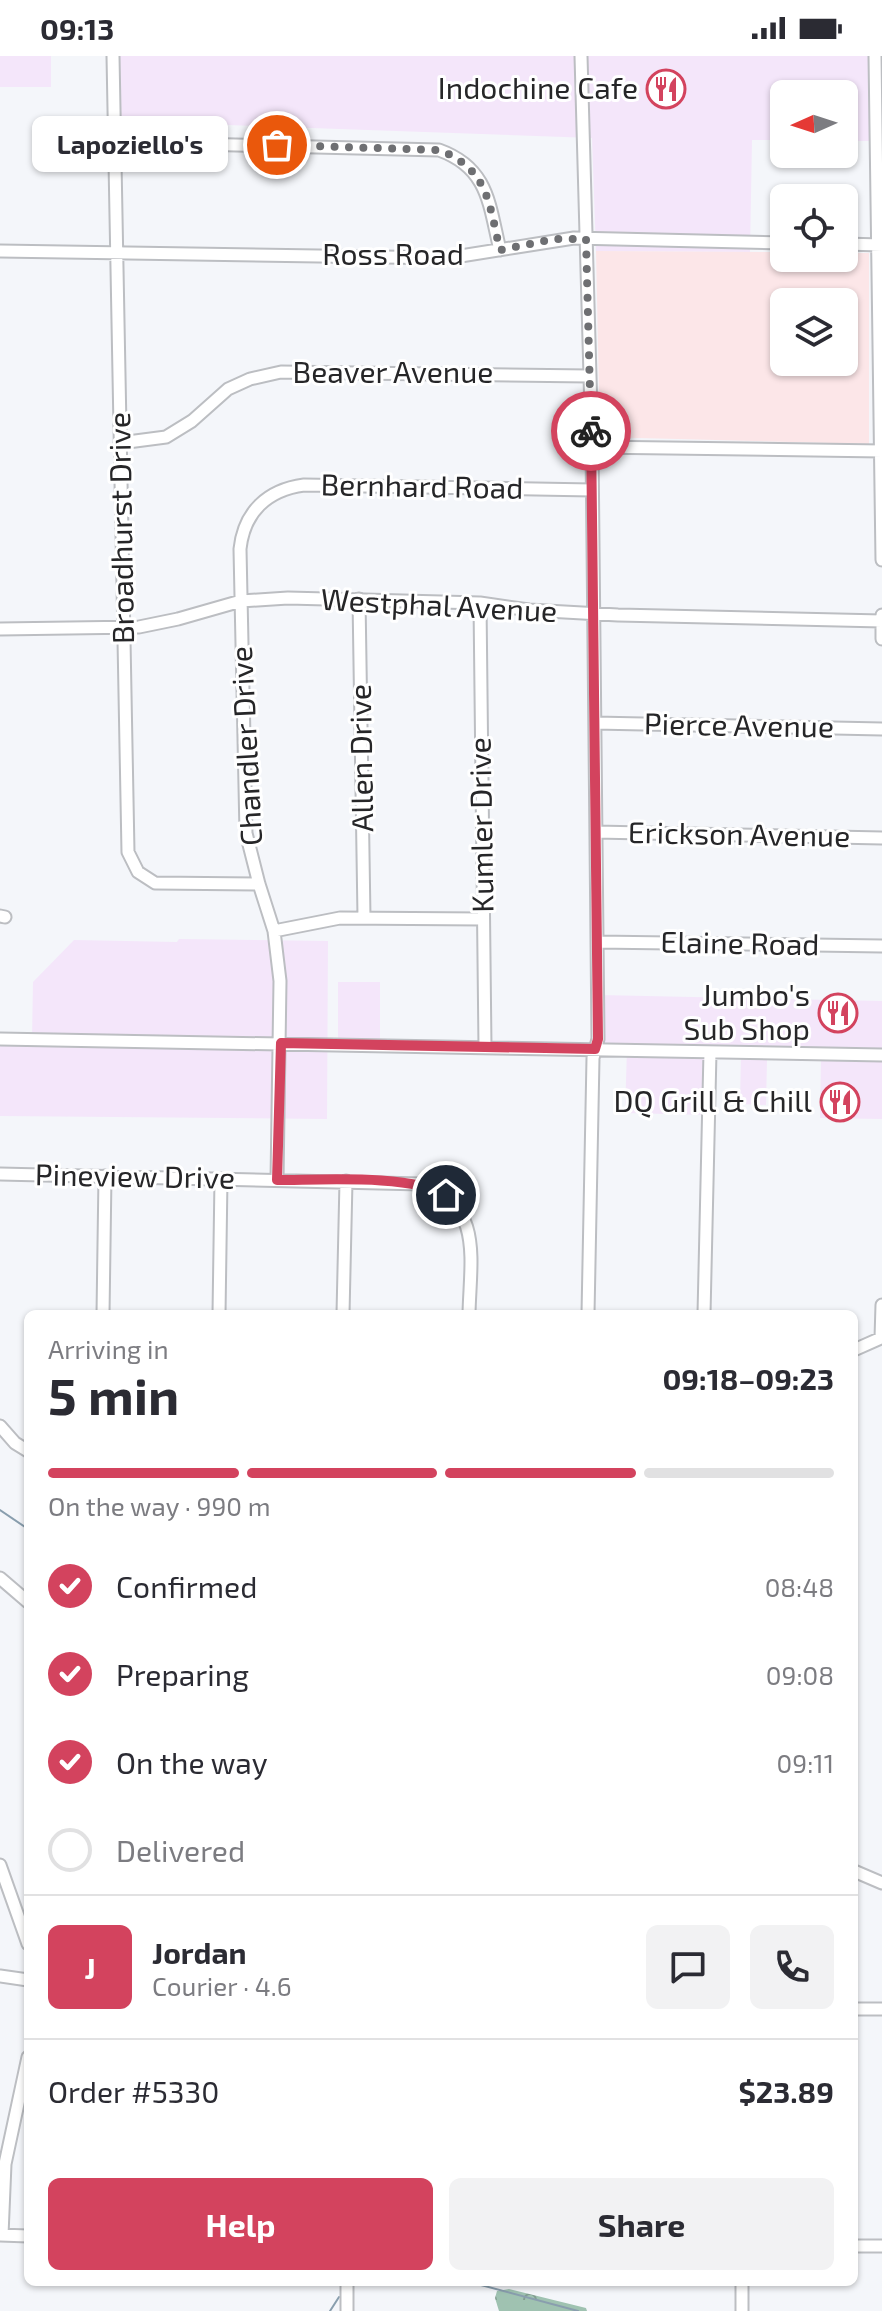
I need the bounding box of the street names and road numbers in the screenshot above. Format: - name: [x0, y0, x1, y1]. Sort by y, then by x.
- street label: Ross Road: [322, 235, 464, 271]
- street label: Beaver Avenue: [293, 353, 493, 389]
- street label: Broadhurst Drive: [100, 412, 140, 644]
- street label: Bernhard Road: [320, 465, 524, 505]
- street label: Westphal Avenue: [320, 580, 558, 628]
- street label: Chandler Drive: [222, 645, 268, 847]
- street label: Allen Drive: [341, 684, 379, 832]
- street label: Pierce Avenue: [644, 704, 834, 744]
- street label: Kumler Drive: [460, 737, 500, 913]
- street label: Erickson Avenue: [628, 813, 851, 853]
- street label: Elaine Road: [660, 923, 820, 961]
- street label: Pineview Drive: [35, 1155, 235, 1195]

